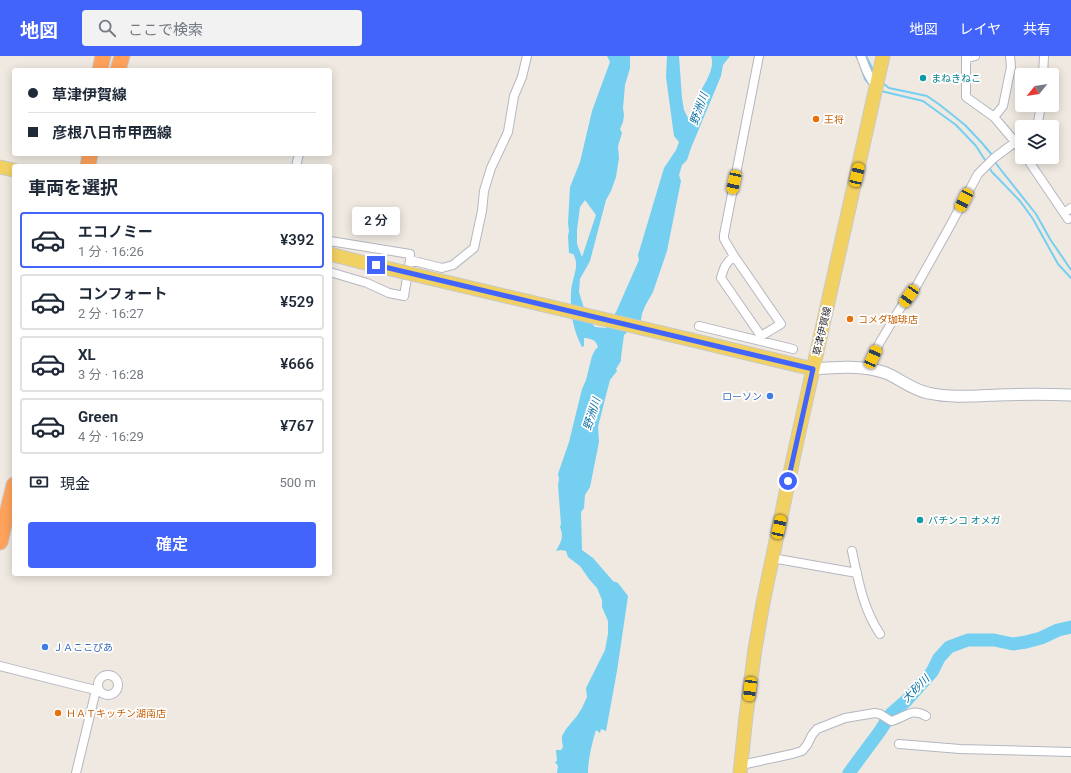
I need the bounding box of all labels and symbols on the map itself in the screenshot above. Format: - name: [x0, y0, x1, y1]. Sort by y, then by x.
- north arrow: [1015, 68, 1059, 112]
- marker: まねきねこ: [918, 73, 928, 83]
- place label: まねきねこ: [931, 73, 981, 84]
- water label: 野洲川: [687, 90, 711, 127]
- marker: 王将: [811, 114, 821, 124]
- place label: 王将: [824, 114, 844, 125]
- car: [848, 162, 866, 188]
- car: [726, 169, 742, 195]
- car: [953, 187, 975, 213]
- callout: 2 分: [352, 207, 400, 235]
- route end: [367, 256, 385, 274]
- car: [897, 283, 921, 309]
- street label: 草津伊賀線: [811, 305, 833, 357]
- marker: コメダ珈琲店: [845, 314, 855, 324]
- place label: コメダ珈琲店: [858, 314, 918, 325]
- car: [863, 344, 883, 370]
- place label: ローソン: [722, 391, 762, 402]
- marker: ローソン: [765, 391, 775, 401]
- water label: 野洲川: [581, 395, 604, 432]
- route start: [779, 472, 797, 490]
- car: [771, 514, 787, 540]
- marker: パチンコ オメガ: [915, 515, 925, 525]
- place label: パチンコ オメガ: [928, 515, 1000, 526]
- marker: ＪＡここぴあ: [40, 642, 50, 652]
- place label: ＪＡここぴあ: [53, 642, 113, 653]
- water label: 大砂川: [900, 672, 933, 705]
- car: [743, 676, 757, 702]
- marker: ＨＡＴキッチン湖南店: [53, 708, 63, 718]
- place label: ＨＡＴキッチン湖南店: [66, 708, 166, 719]

